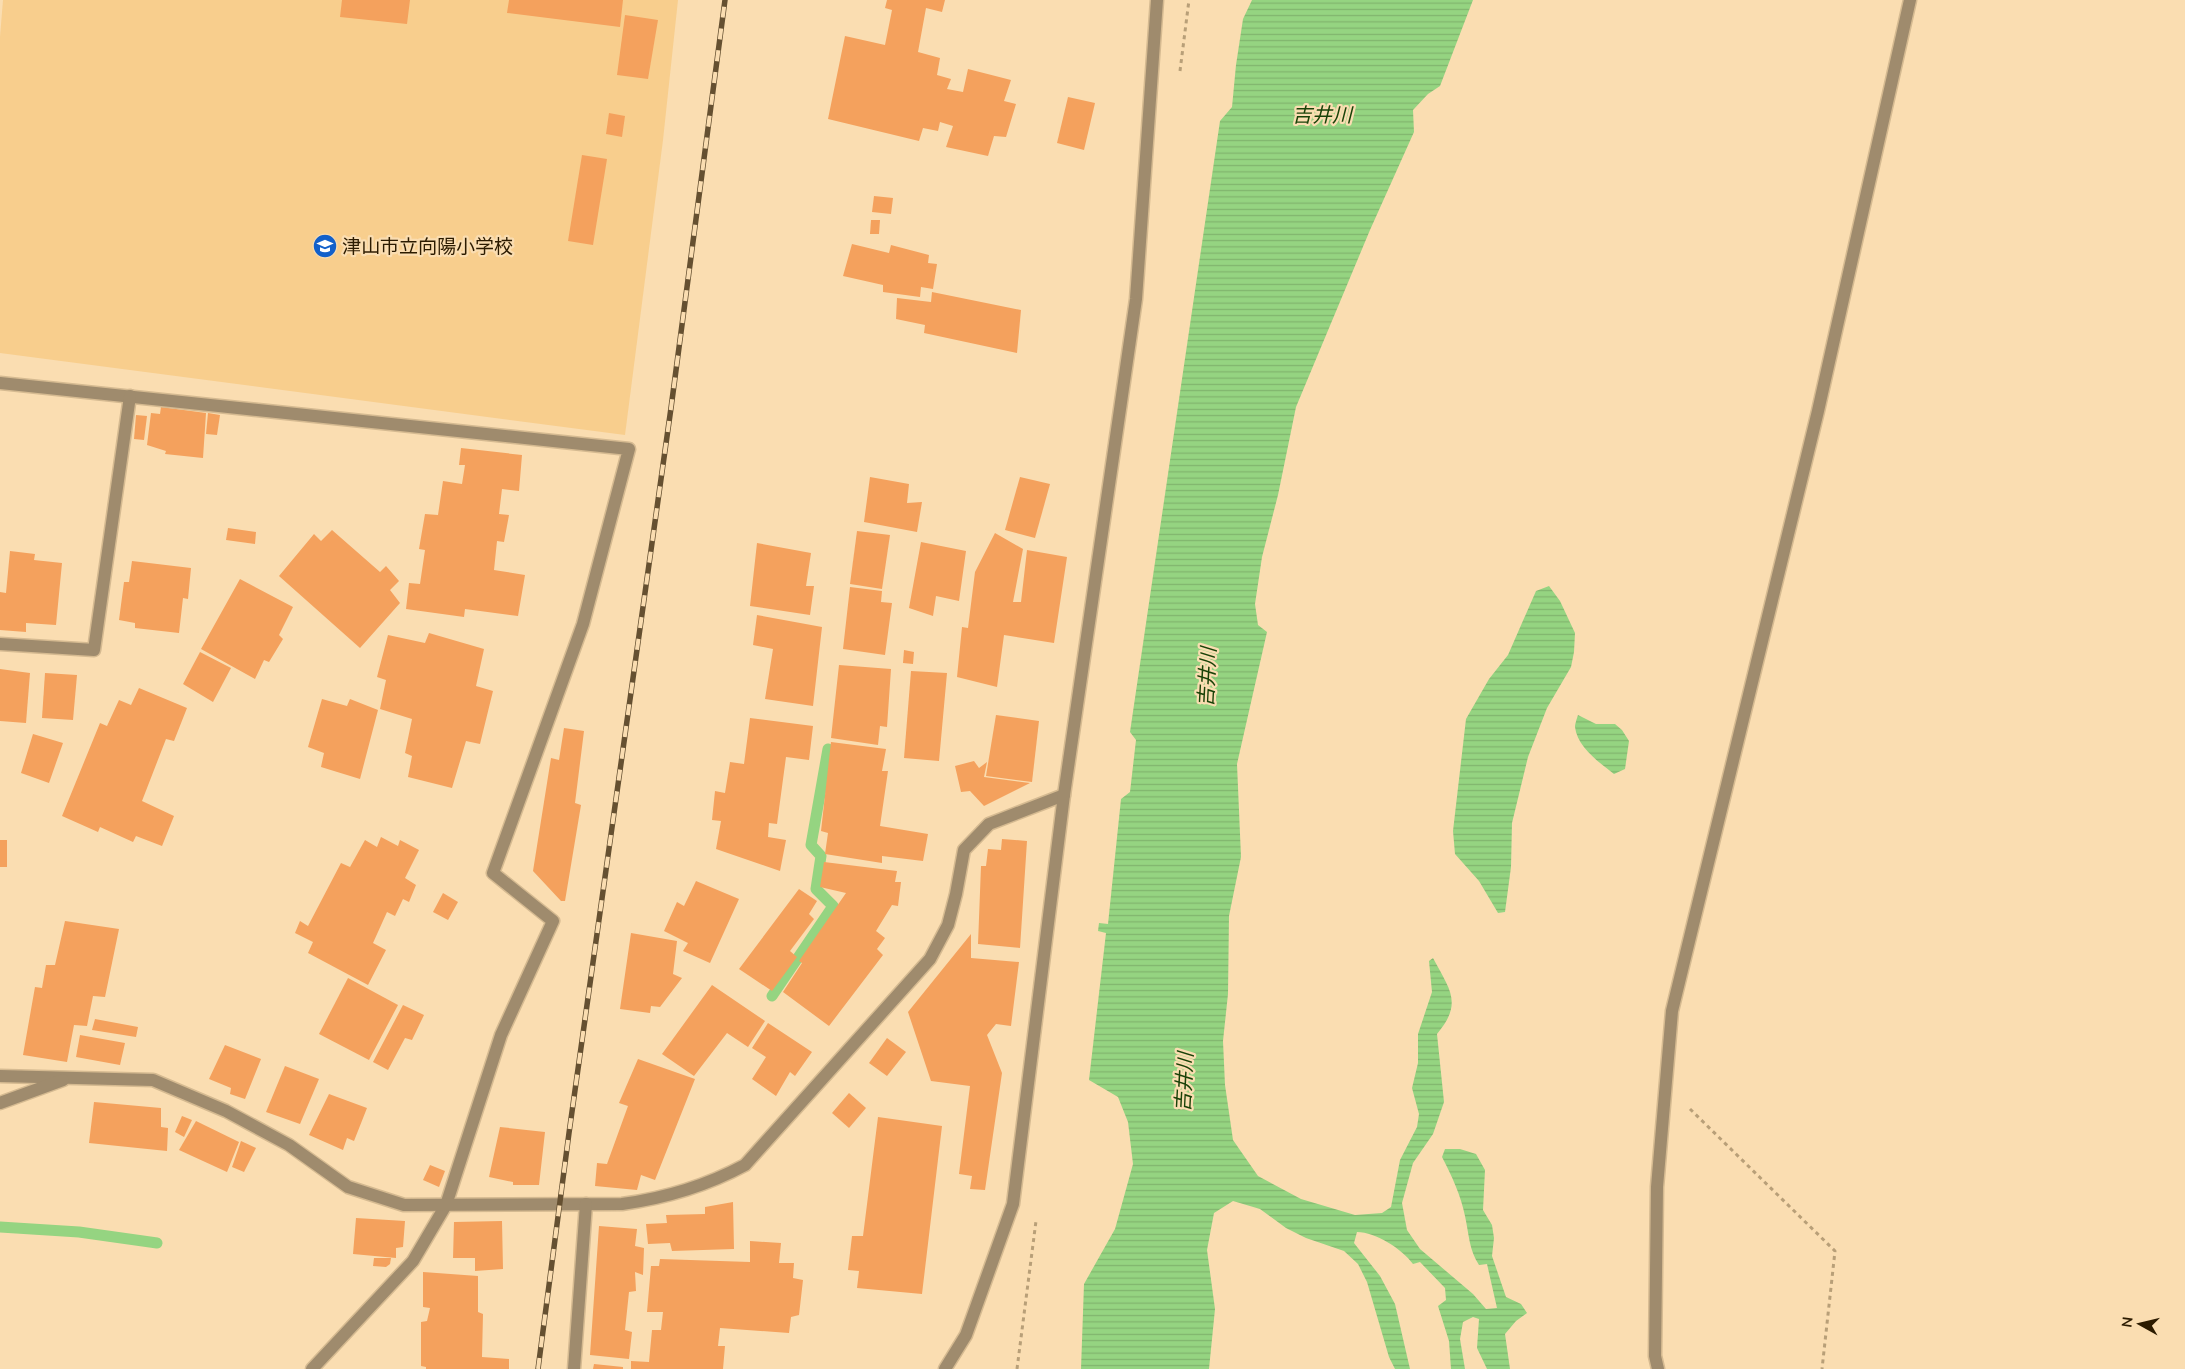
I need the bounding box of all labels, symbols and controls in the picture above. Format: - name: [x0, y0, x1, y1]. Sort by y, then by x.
- water label: 吉井川: [1292, 102, 1354, 127]
- school or university icon: 津山市立向陽小学校: [312, 233, 338, 259]
- place label: 津山市立向陽小学校: [342, 234, 513, 258]
- water label: 吉井川: [1192, 644, 1221, 708]
- water label: 吉井川: [1169, 1049, 1198, 1113]
- north arrow: [2115, 1299, 2165, 1349]
- text: N: [2117, 1316, 2137, 1329]

